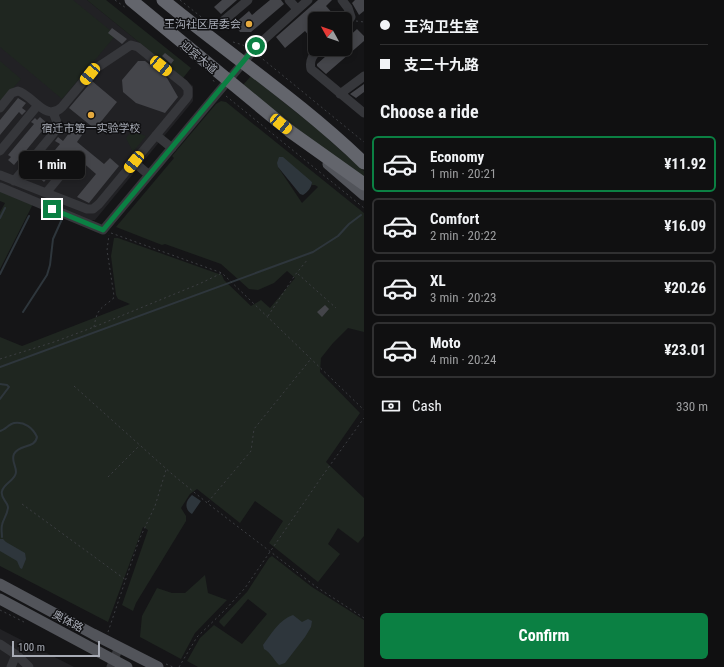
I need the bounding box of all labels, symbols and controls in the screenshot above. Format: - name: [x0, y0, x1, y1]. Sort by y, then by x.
- north arrow: [308, 12, 352, 56]
- map controls: [308, 12, 352, 56]
- place label: 王沟社区居委会: [164, 18, 241, 31]
- text: 王沟卫生室: [404, 18, 479, 36]
- marker: 王沟社区居委会: [244, 19, 254, 29]
- route start: [247, 37, 265, 55]
- street label: 迎宾大道: [178, 38, 220, 77]
- car: [148, 54, 174, 78]
- text: 支二十九路: [404, 56, 479, 74]
- car: [78, 61, 102, 87]
- text: Choose a ride: [380, 101, 479, 122]
- marker: 宿迁市第一实验学校: [86, 110, 96, 120]
- car: [268, 112, 294, 136]
- place label: 宿迁市第一实验学校: [42, 122, 141, 135]
- icon: car: [382, 146, 418, 182]
- text: Economy: [430, 148, 484, 166]
- car: [122, 149, 146, 175]
- callout: 1 min: [19, 151, 85, 179]
- text: ¥11.92: [664, 155, 706, 173]
- text: 1 min: [38, 157, 66, 172]
- text: 1 min · 20:21: [430, 166, 496, 181]
- route end: [43, 200, 61, 218]
- icon: car: [382, 208, 418, 244]
- text: Comfort: [430, 210, 479, 228]
- text: ¥16.09: [664, 217, 706, 235]
- text: 2 min · 20:22: [430, 228, 496, 243]
- icon: car: [382, 270, 418, 306]
- text: XL: [430, 272, 446, 290]
- text: ¥20.26: [664, 279, 706, 297]
- text: 3 min · 20:23: [430, 290, 496, 305]
- icon: car: [382, 332, 418, 368]
- text: Moto: [430, 334, 461, 352]
- text: ¥23.01: [664, 341, 706, 359]
- text: 4 min · 20:24: [430, 352, 496, 367]
- icon: cash: [380, 395, 402, 417]
- text: Cash: [412, 397, 442, 415]
- text: 330 m: [676, 399, 708, 414]
- street label: 奥体路: [50, 608, 85, 635]
- button: Confirm: [380, 613, 708, 659]
- scale bar: [12, 639, 100, 658]
- text: 100 m: [18, 641, 45, 654]

